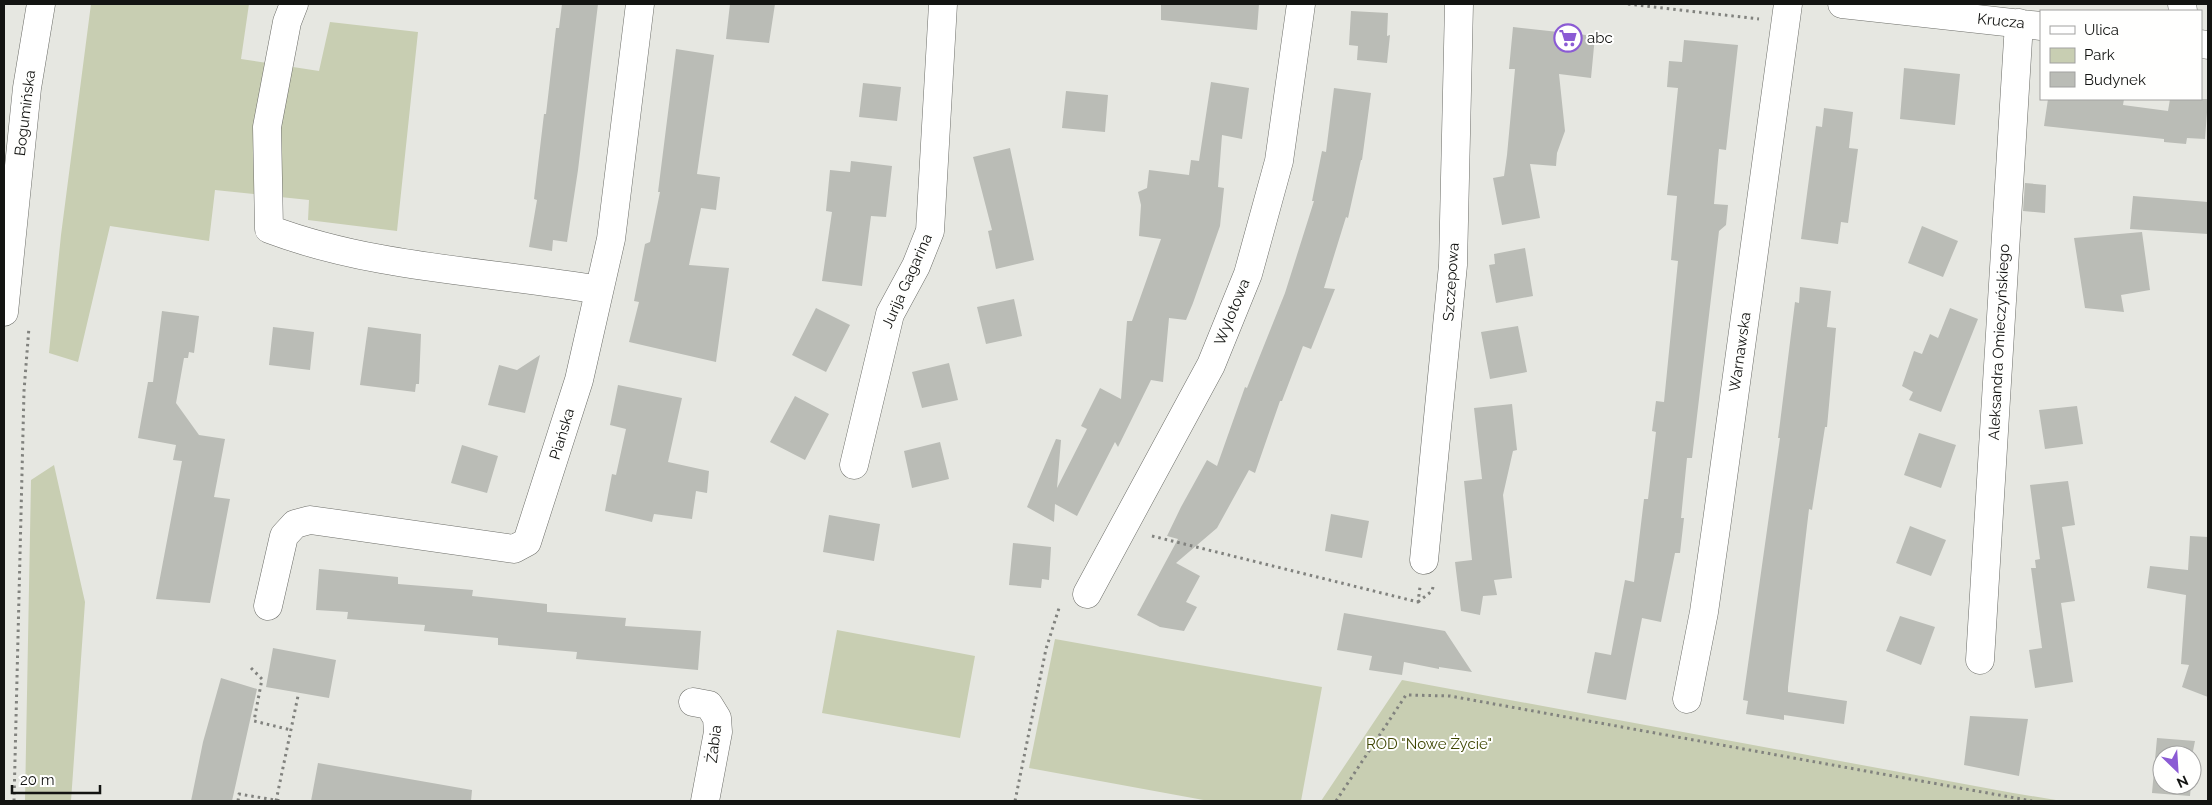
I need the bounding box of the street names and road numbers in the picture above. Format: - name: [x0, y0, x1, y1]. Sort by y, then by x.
- street label: Krucza: [1976, 10, 2026, 32]
- street label: Bogumińska: [11, 69, 39, 157]
- street label: Jurija Gagarina: [878, 231, 936, 331]
- street label: Szczepowa: [1439, 242, 1463, 322]
- street label: Aleksandra Omieczyńskiego: [1985, 243, 2013, 441]
- street label: Wylotowa: [1210, 276, 1254, 348]
- street label: Warnawska: [1725, 311, 1755, 393]
- street label: Piańska: [546, 406, 578, 462]
- street label: Żabia: [702, 724, 725, 764]

